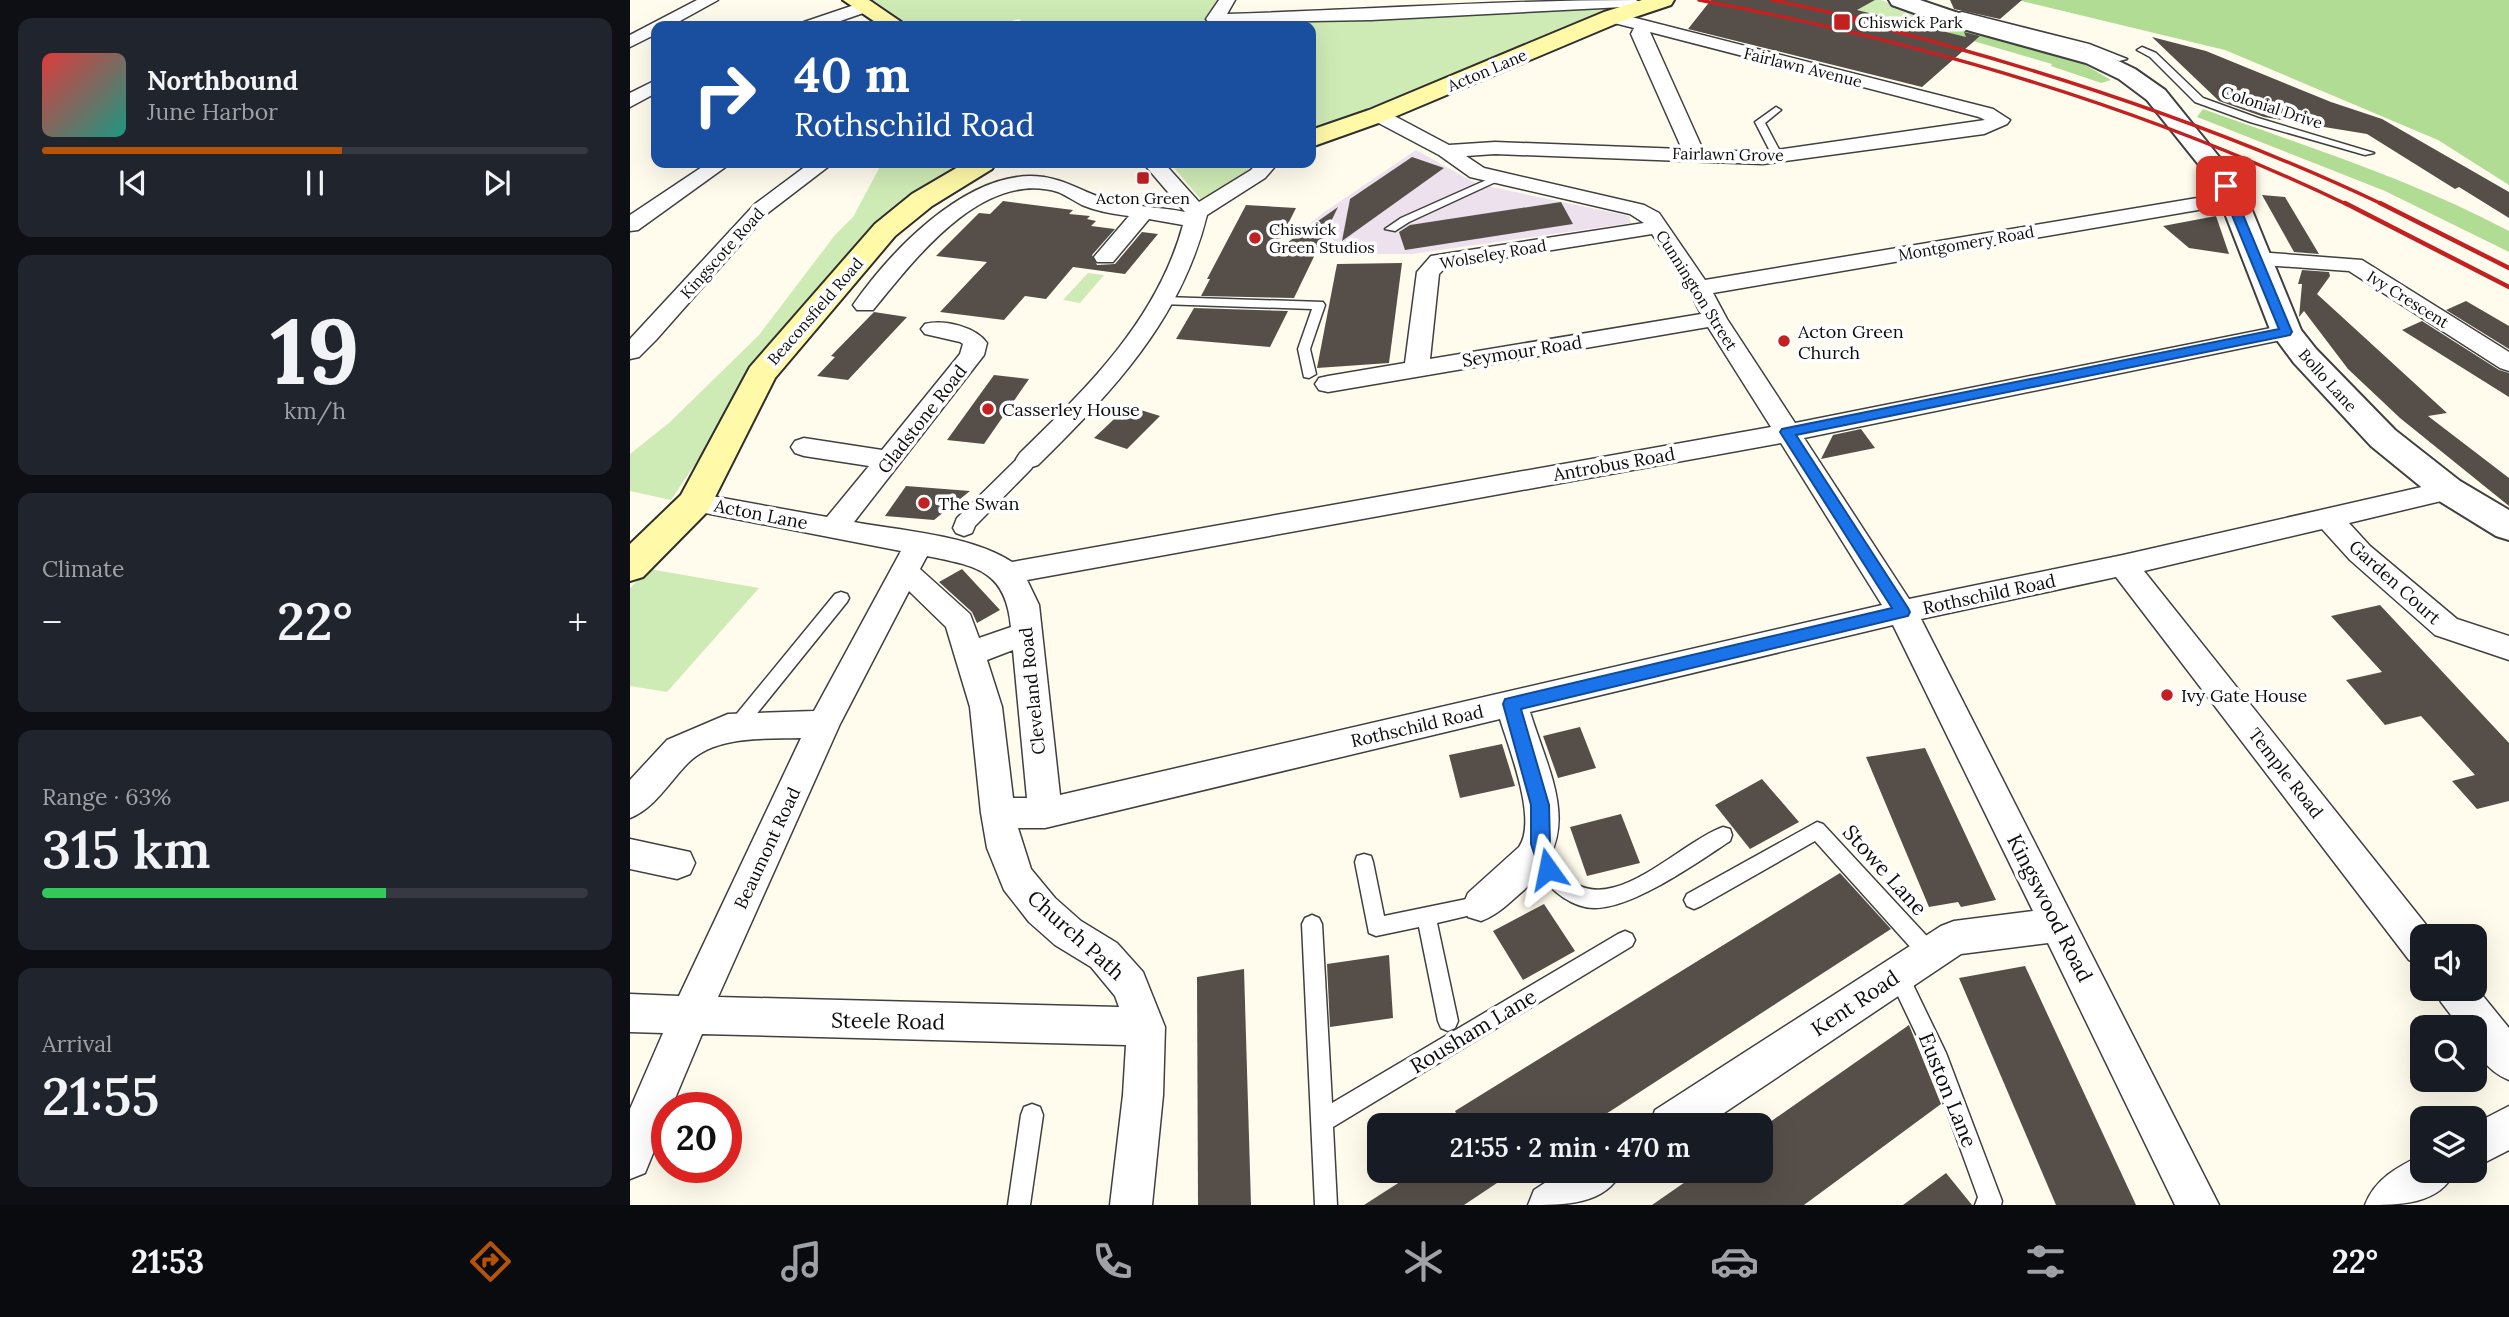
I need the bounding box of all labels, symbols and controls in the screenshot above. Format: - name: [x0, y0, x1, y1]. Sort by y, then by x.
- marker: Chiswick Park: [1832, 12, 1852, 32]
- place label: Chiswick Park: [1858, 12, 1963, 32]
- text: 40 m: [794, 43, 910, 105]
- street label: Fairlawn Avenue: [1742, 43, 1865, 91]
- street label: Acton Lane: [1443, 44, 1530, 96]
- icon: right: [679, 49, 770, 140]
- text: Northbound: [147, 64, 298, 97]
- street label: Colonial Drive: [2219, 81, 2325, 133]
- text: June Harbor: [147, 97, 278, 126]
- text: Rothschild Road: [794, 104, 1035, 145]
- street label: Fairlawn Grove: [1672, 143, 1784, 165]
- pin: [2196, 156, 2256, 216]
- icon: previous: [114, 164, 152, 202]
- icon: pause: [296, 164, 334, 202]
- icon: next: [478, 164, 516, 202]
- icon: arrive: [2207, 167, 2245, 205]
- marker: Acton Green: [1135, 170, 1151, 186]
- place label: Acton Green: [1095, 188, 1190, 208]
- street label: Kingscote Road: [676, 203, 768, 303]
- place label: Chiswick Green Studios: [1269, 219, 1375, 257]
- street label: Montgomery Road: [1896, 221, 2036, 265]
- street label: Cunnington Street: [1652, 226, 1742, 355]
- marker: Chiswick Green Studios: [1247, 230, 1263, 246]
- street label: Wolseley Road: [1438, 235, 1548, 273]
- street label: Beaconsfield Road: [763, 253, 867, 369]
- street label: Ivy Crescent: [2363, 266, 2453, 332]
- text: 19: [270, 292, 360, 409]
- place label: Acton Green Church: [1797, 320, 1904, 364]
- street label: Seymour Road: [1460, 330, 1584, 372]
- marker: Acton Green Church: [1776, 333, 1792, 349]
- street label: Bollo Lane: [2295, 344, 2362, 416]
- street label: Gladstone Road: [872, 360, 972, 478]
- text: km/h: [284, 396, 346, 425]
- place label: Casserley House: [1002, 398, 1140, 421]
- marker: Casserley House: [980, 401, 996, 417]
- street label: Antrobus Road: [1550, 442, 1677, 486]
- place label: The Swan: [938, 492, 1019, 515]
- street label: Acton Lane: [711, 493, 810, 534]
- marker: The Swan: [916, 495, 932, 511]
- street label: Garden Court: [2344, 535, 2446, 629]
- text: Climate: [42, 554, 124, 583]
- street label: Rothschild Road: [1920, 569, 2058, 619]
- text: 22°: [277, 588, 353, 654]
- text: −: [42, 598, 62, 646]
- text: +: [568, 598, 588, 646]
- street label: Cleveland Road: [1014, 626, 1050, 756]
- place label: Ivy Gate House: [2181, 684, 2308, 707]
- marker: Ivy Gate House: [2159, 687, 2175, 703]
- street label: Rothschild Road: [1348, 700, 1486, 752]
- street label: Temple Road: [2244, 723, 2329, 823]
- text: Range · 63%: [42, 782, 171, 811]
- street label: Beaumont Road: [729, 783, 805, 913]
- text: 315 km: [42, 816, 211, 882]
- street label: Stowe Lane: [1837, 819, 1933, 921]
- street label: Kingswood Road: [2001, 830, 2099, 986]
- position arrow: [1511, 832, 1585, 906]
- street label: Church Path: [1022, 884, 1130, 986]
- map controls: [2410, 924, 2487, 1183]
- button: sound: [2410, 924, 2487, 1001]
- street label: Kent Road: [1806, 964, 1904, 1042]
- street label: Rousham Lane: [1405, 983, 1541, 1079]
- street label: Steele Road: [831, 1007, 945, 1035]
- button: search: [2410, 1015, 2487, 1092]
- text: Arrival: [42, 1029, 112, 1058]
- street label: Euston Lane: [1913, 1029, 1983, 1151]
- text: 21:55: [42, 1063, 160, 1129]
- speed limit sign: 20: [651, 1092, 742, 1183]
- button: layers: [2410, 1106, 2487, 1183]
- text: 21:55 · 2 min · 470 m: [1450, 1131, 1690, 1164]
- icon: directions: [466, 1237, 515, 1286]
- icon: music: [777, 1237, 826, 1286]
- icon: phone: [1088, 1237, 1137, 1286]
- icon: climate: [1399, 1237, 1448, 1286]
- icon: car: [1710, 1237, 1759, 1286]
- icon: filters: [2021, 1237, 2070, 1286]
- text: 21:53: [131, 1241, 204, 1282]
- text: 22°: [2332, 1241, 2378, 1282]

